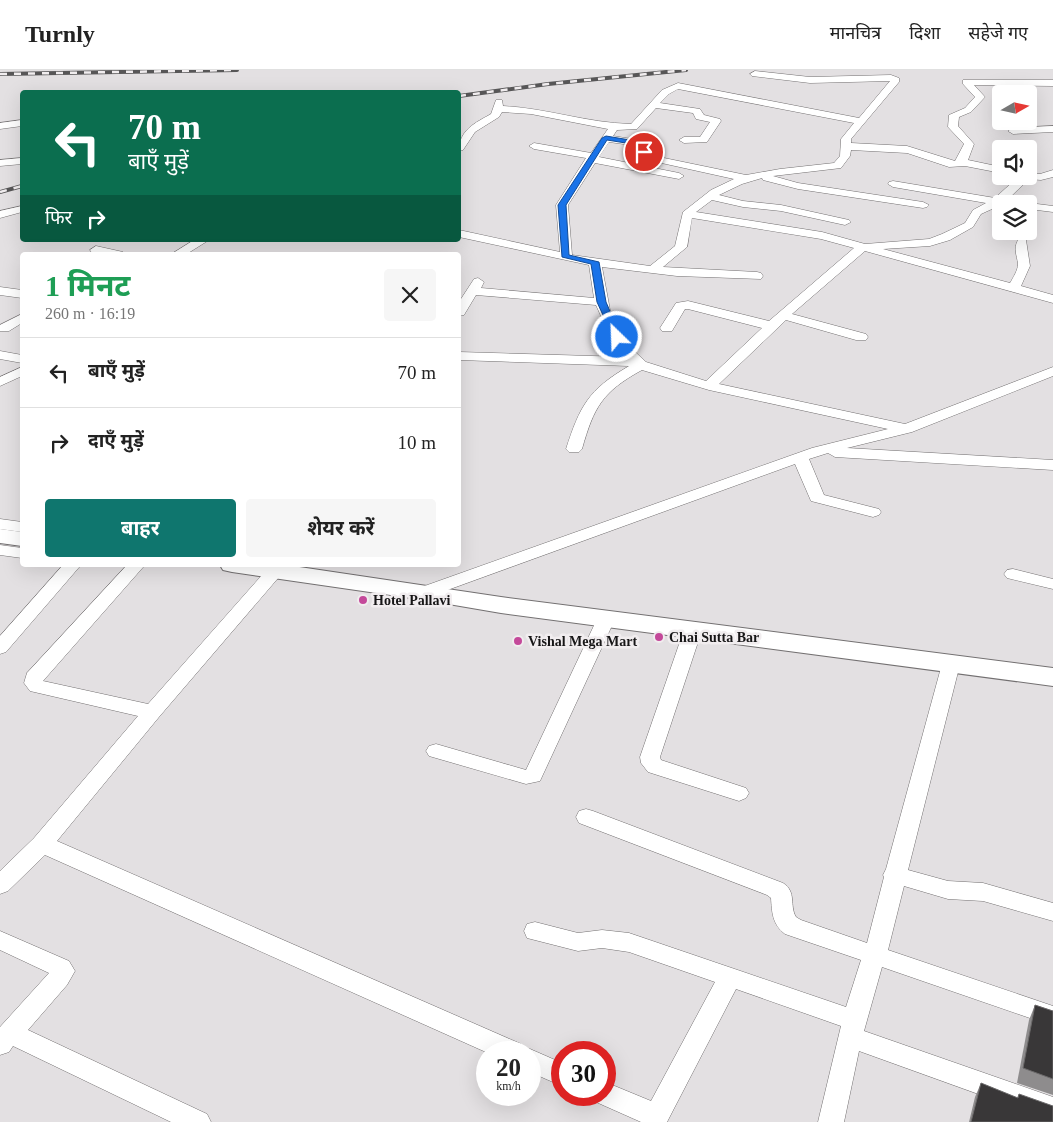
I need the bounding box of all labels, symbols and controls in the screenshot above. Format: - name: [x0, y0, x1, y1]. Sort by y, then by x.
- text: Turnly: [25, 21, 95, 47]
- text: मानचित्र: [830, 23, 881, 43]
- text: दिशा: [909, 23, 940, 43]
- text: सहेजे गए: [968, 23, 1028, 43]
- north arrow: [992, 85, 1038, 130]
- map controls: [992, 85, 1037, 240]
- text: 70 m: [128, 108, 201, 147]
- icon: left: [45, 110, 110, 175]
- pin: [623, 131, 665, 173]
- icon: arrive: [630, 138, 658, 166]
- button: sound: [992, 140, 1037, 185]
- text: बाएँ मुड़ें: [128, 149, 189, 174]
- button: layers: [992, 195, 1037, 240]
- icon: right: [82, 205, 110, 233]
- text: फिर: [45, 207, 72, 228]
- text: 1 मिनट: [45, 269, 130, 302]
- button: close: [384, 269, 436, 321]
- text: 260 m · 16:19: [45, 305, 135, 322]
- position arrow: [590, 310, 642, 362]
- icon: left: [45, 359, 73, 387]
- text: बाएँ मुड़ें: [88, 360, 145, 381]
- text: 70 m: [397, 362, 436, 383]
- icon: right: [45, 429, 73, 457]
- text: दाएँ मुड़ें: [88, 430, 144, 451]
- text: 10 m: [397, 432, 436, 453]
- button: बाहर: [45, 499, 236, 557]
- button: शेयर करें: [246, 499, 436, 557]
- place label: Hotel Pallavi: [373, 593, 450, 608]
- marker: Hotel Pallavi: [357, 594, 369, 606]
- place label: Chai Sutta Bar: [669, 630, 759, 645]
- marker: Chai Sutta Bar: [653, 631, 665, 643]
- place label: Vishal Mega Mart: [528, 634, 637, 649]
- marker: Vishal Mega Mart: [512, 635, 524, 647]
- speed limit sign: 30: [551, 1041, 616, 1106]
- text: 20: [496, 1054, 521, 1081]
- text: km/h: [496, 1079, 521, 1093]

